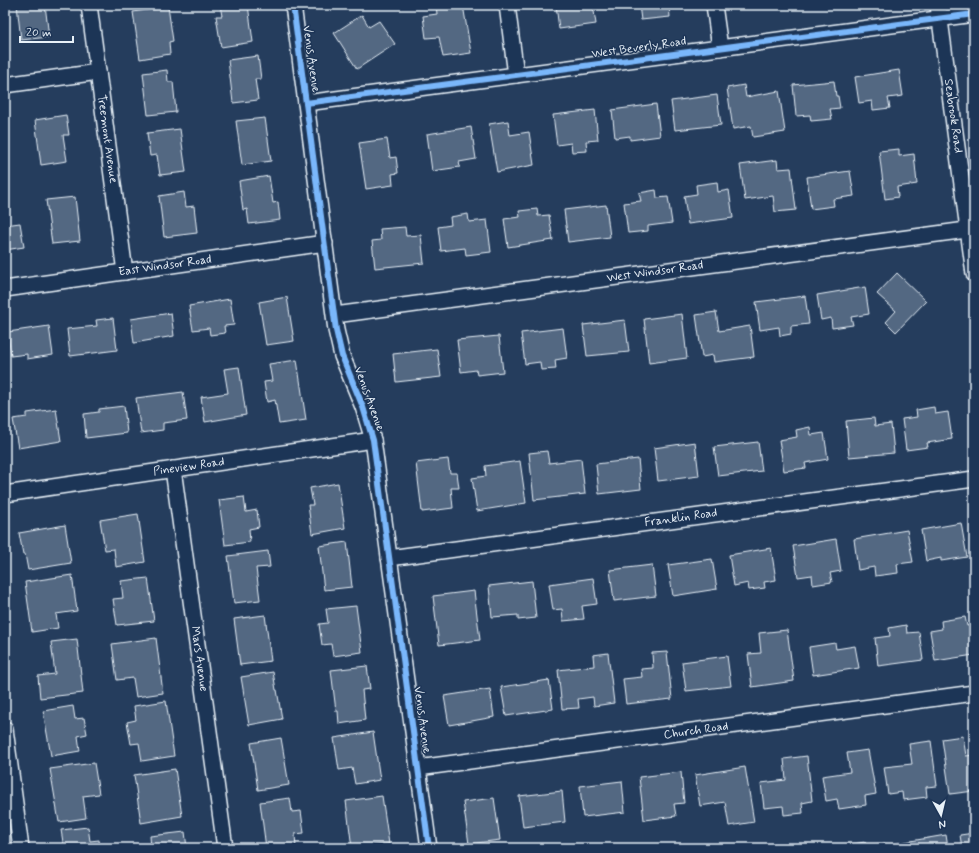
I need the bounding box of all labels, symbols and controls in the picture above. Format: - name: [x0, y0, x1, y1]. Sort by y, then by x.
- scale bar: [20, 18, 73, 44]
- street label: Venus Avenue: [298, 24, 324, 94]
- text: 20 m: [26, 25, 52, 41]
- street label: West Beverly Road: [591, 33, 687, 63]
- street label: Seabrook Road: [940, 78, 966, 154]
- street label: Treemont Avenue: [93, 94, 121, 184]
- street label: East Windsor Road: [117, 252, 213, 280]
- street label: West Windsor Road: [606, 257, 704, 287]
- street label: Venus Avenue: [350, 364, 388, 434]
- street label: Pineview Road: [152, 454, 226, 480]
- street label: Franklin Road: [643, 505, 719, 531]
- street label: Mars Avenue: [187, 625, 211, 693]
- street label: Venus Avenue: [409, 685, 435, 755]
- street label: Church Road: [663, 719, 729, 743]
- north arrow: [921, 795, 961, 835]
- text: N: [938, 816, 947, 831]

